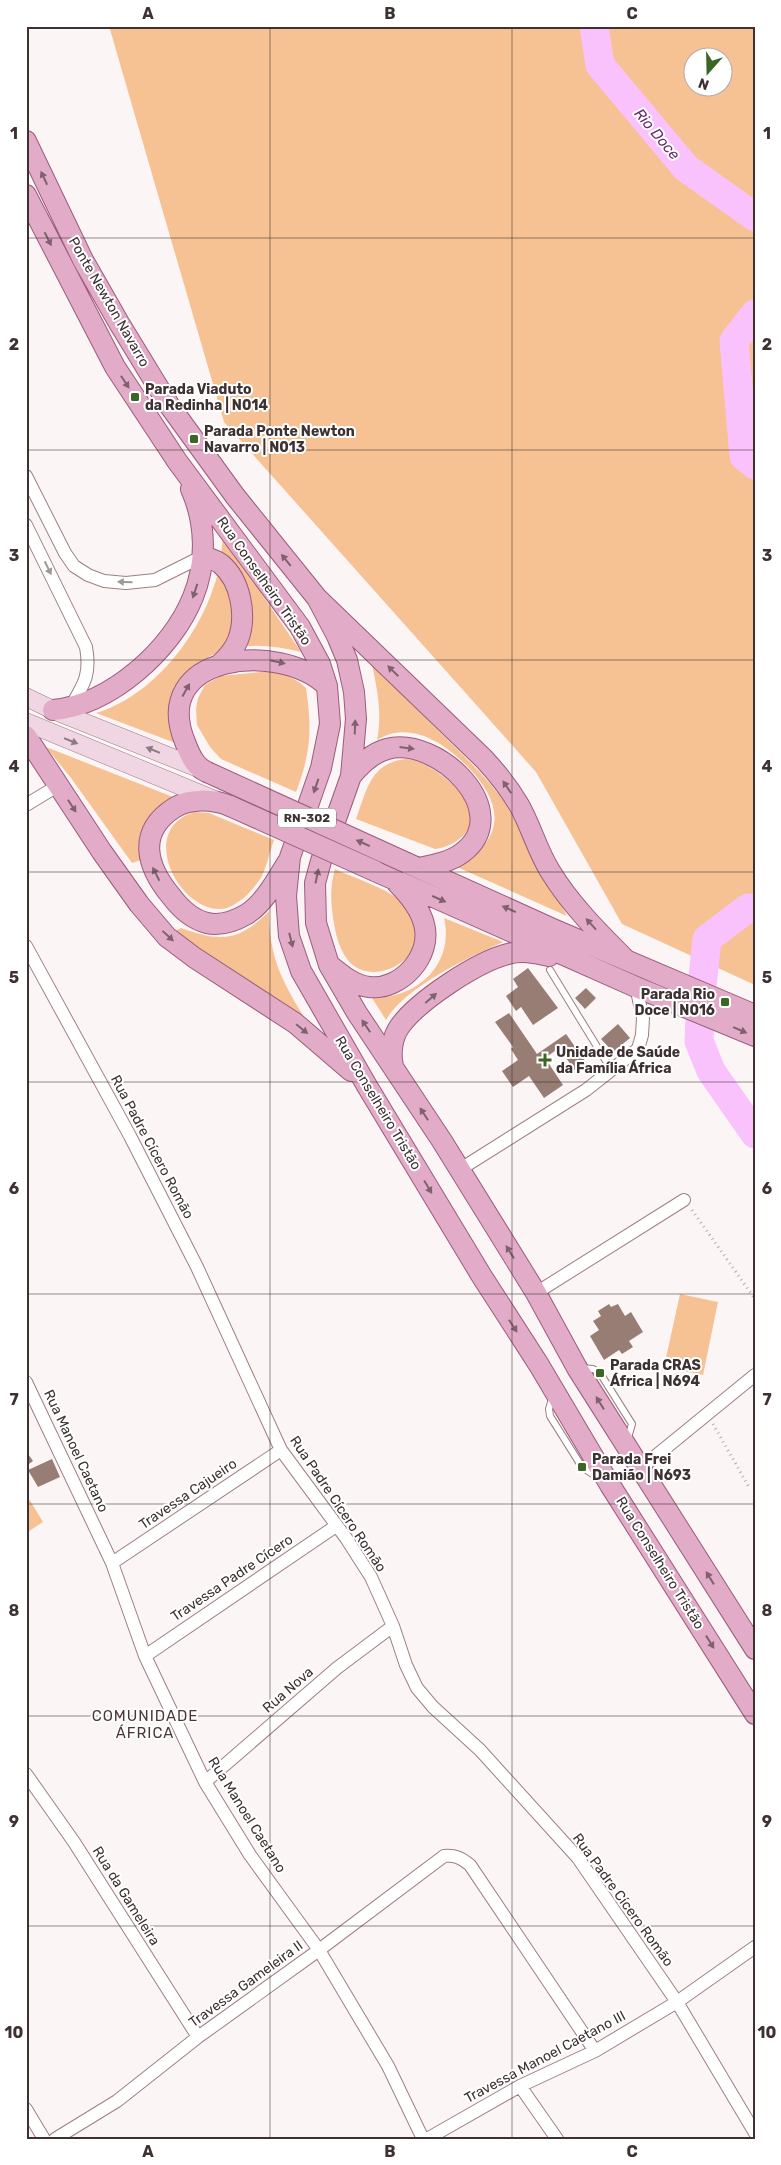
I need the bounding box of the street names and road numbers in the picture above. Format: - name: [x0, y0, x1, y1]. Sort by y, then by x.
- street label: Ponte Newton Navarro: [65, 234, 153, 370]
- street label: Rua Conselheiro Tristão: [213, 513, 315, 649]
- road number: RN-302: [278, 808, 336, 828]
- street label: Rua Conselheiro Tristão: [331, 1033, 425, 1173]
- street label: Rua Padre Cícero Romão: [107, 1072, 197, 1222]
- street label: Rua Manoel Caetano: [40, 1387, 112, 1515]
- street label: Rua Padre Cícero Romão: [286, 1433, 390, 1575]
- street label: Travessa Cajueiro: [136, 1455, 240, 1533]
- street label: Rua Conselheiro Tristão: [612, 1494, 708, 1632]
- street label: Travessa Padre Cícero: [168, 1531, 296, 1625]
- street label: Rua Nova: [259, 1663, 317, 1717]
- street label: Rua Manoel Caetano: [204, 1754, 290, 1876]
- street label: Rua Padre Cícero Romão: [569, 1830, 677, 1970]
- street label: Rua da Gameleira: [89, 1843, 163, 1949]
- street label: Travessa Gameleira II: [186, 1937, 306, 2031]
- street label: Travessa Manoel Caetano III: [462, 2007, 628, 2107]

